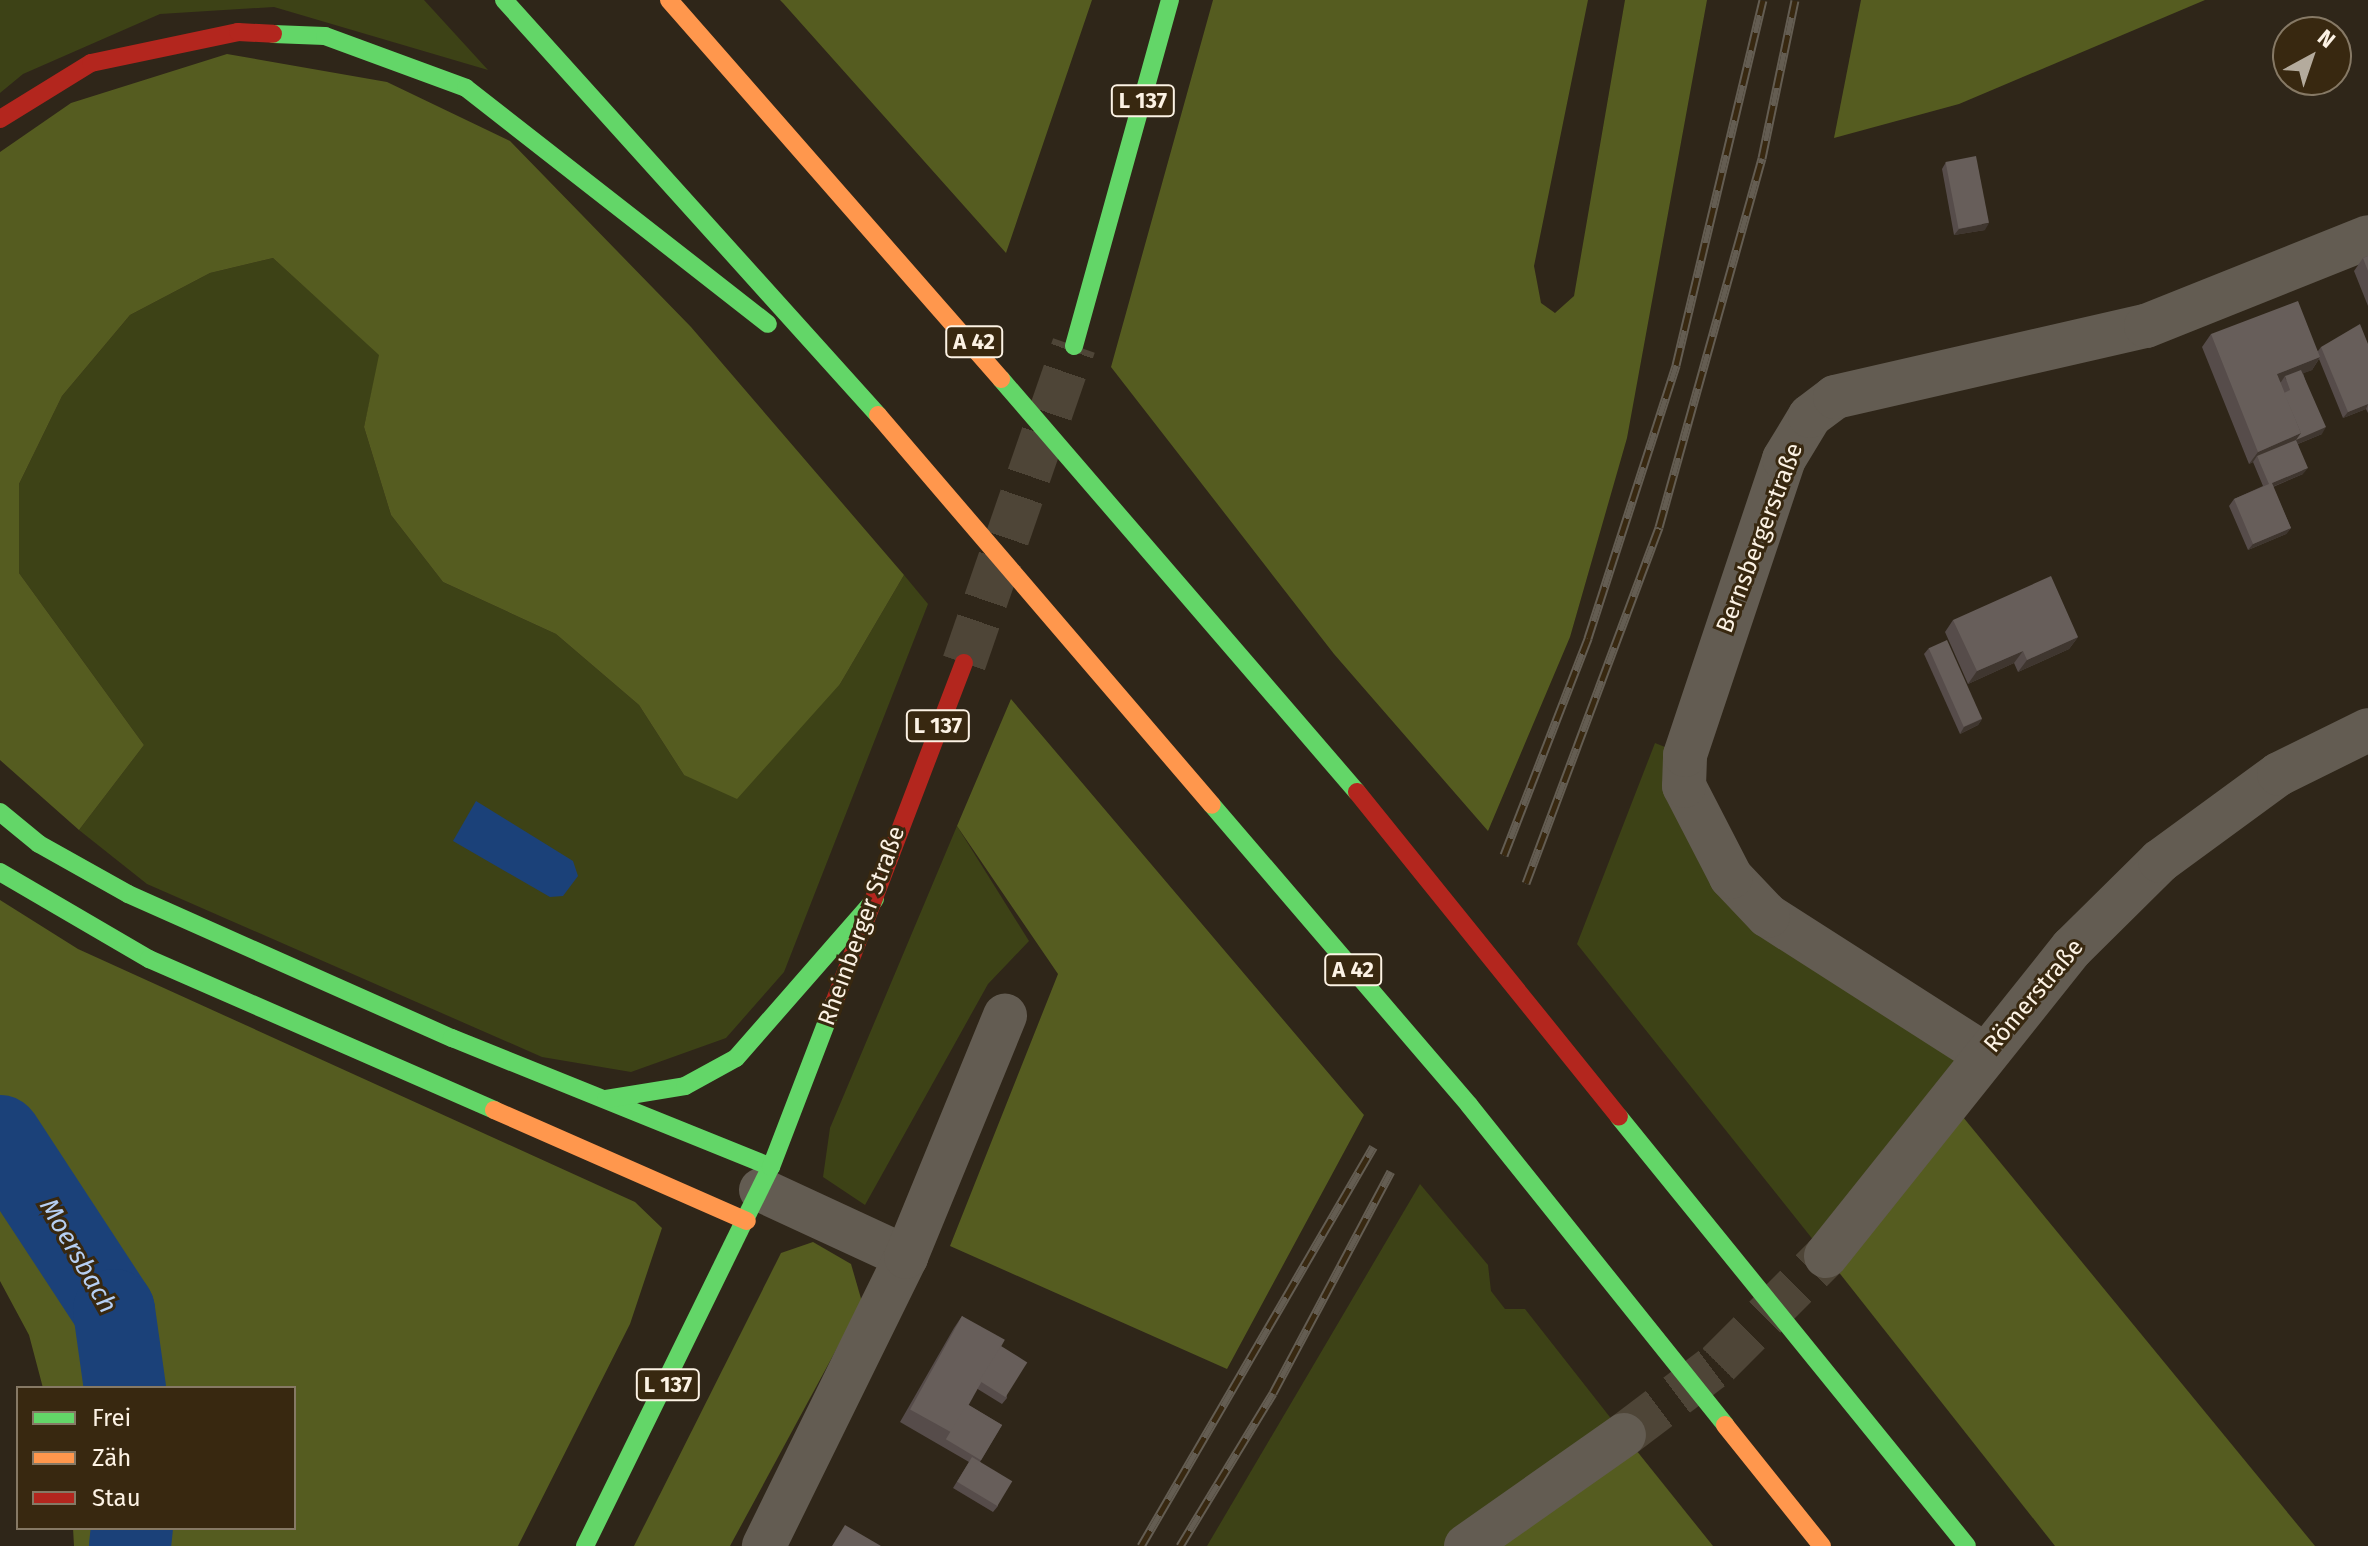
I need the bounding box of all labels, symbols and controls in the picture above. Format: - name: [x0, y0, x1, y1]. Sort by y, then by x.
- north arrow: [2272, 16, 2352, 96]
- text: N: [2312, 24, 2341, 54]
- road number: L 137: [1109, 83, 1177, 119]
- road number: A 42: [944, 324, 1004, 360]
- street label: Bernsbergerstraße: [1711, 439, 1809, 637]
- road number: L 137: [904, 708, 972, 744]
- street label: Rheinberger Straße: [813, 822, 911, 1030]
- street label: Römerstraße: [1978, 933, 2090, 1059]
- road number: A 42: [1323, 952, 1383, 988]
- water label: Moersbach: [33, 1193, 123, 1319]
- road number: L 137: [634, 1367, 702, 1403]
- legend: [16, 1386, 296, 1530]
- text: Frei: [92, 1404, 131, 1432]
- text: Zäh: [92, 1444, 131, 1472]
- text: Stau: [92, 1484, 141, 1512]

